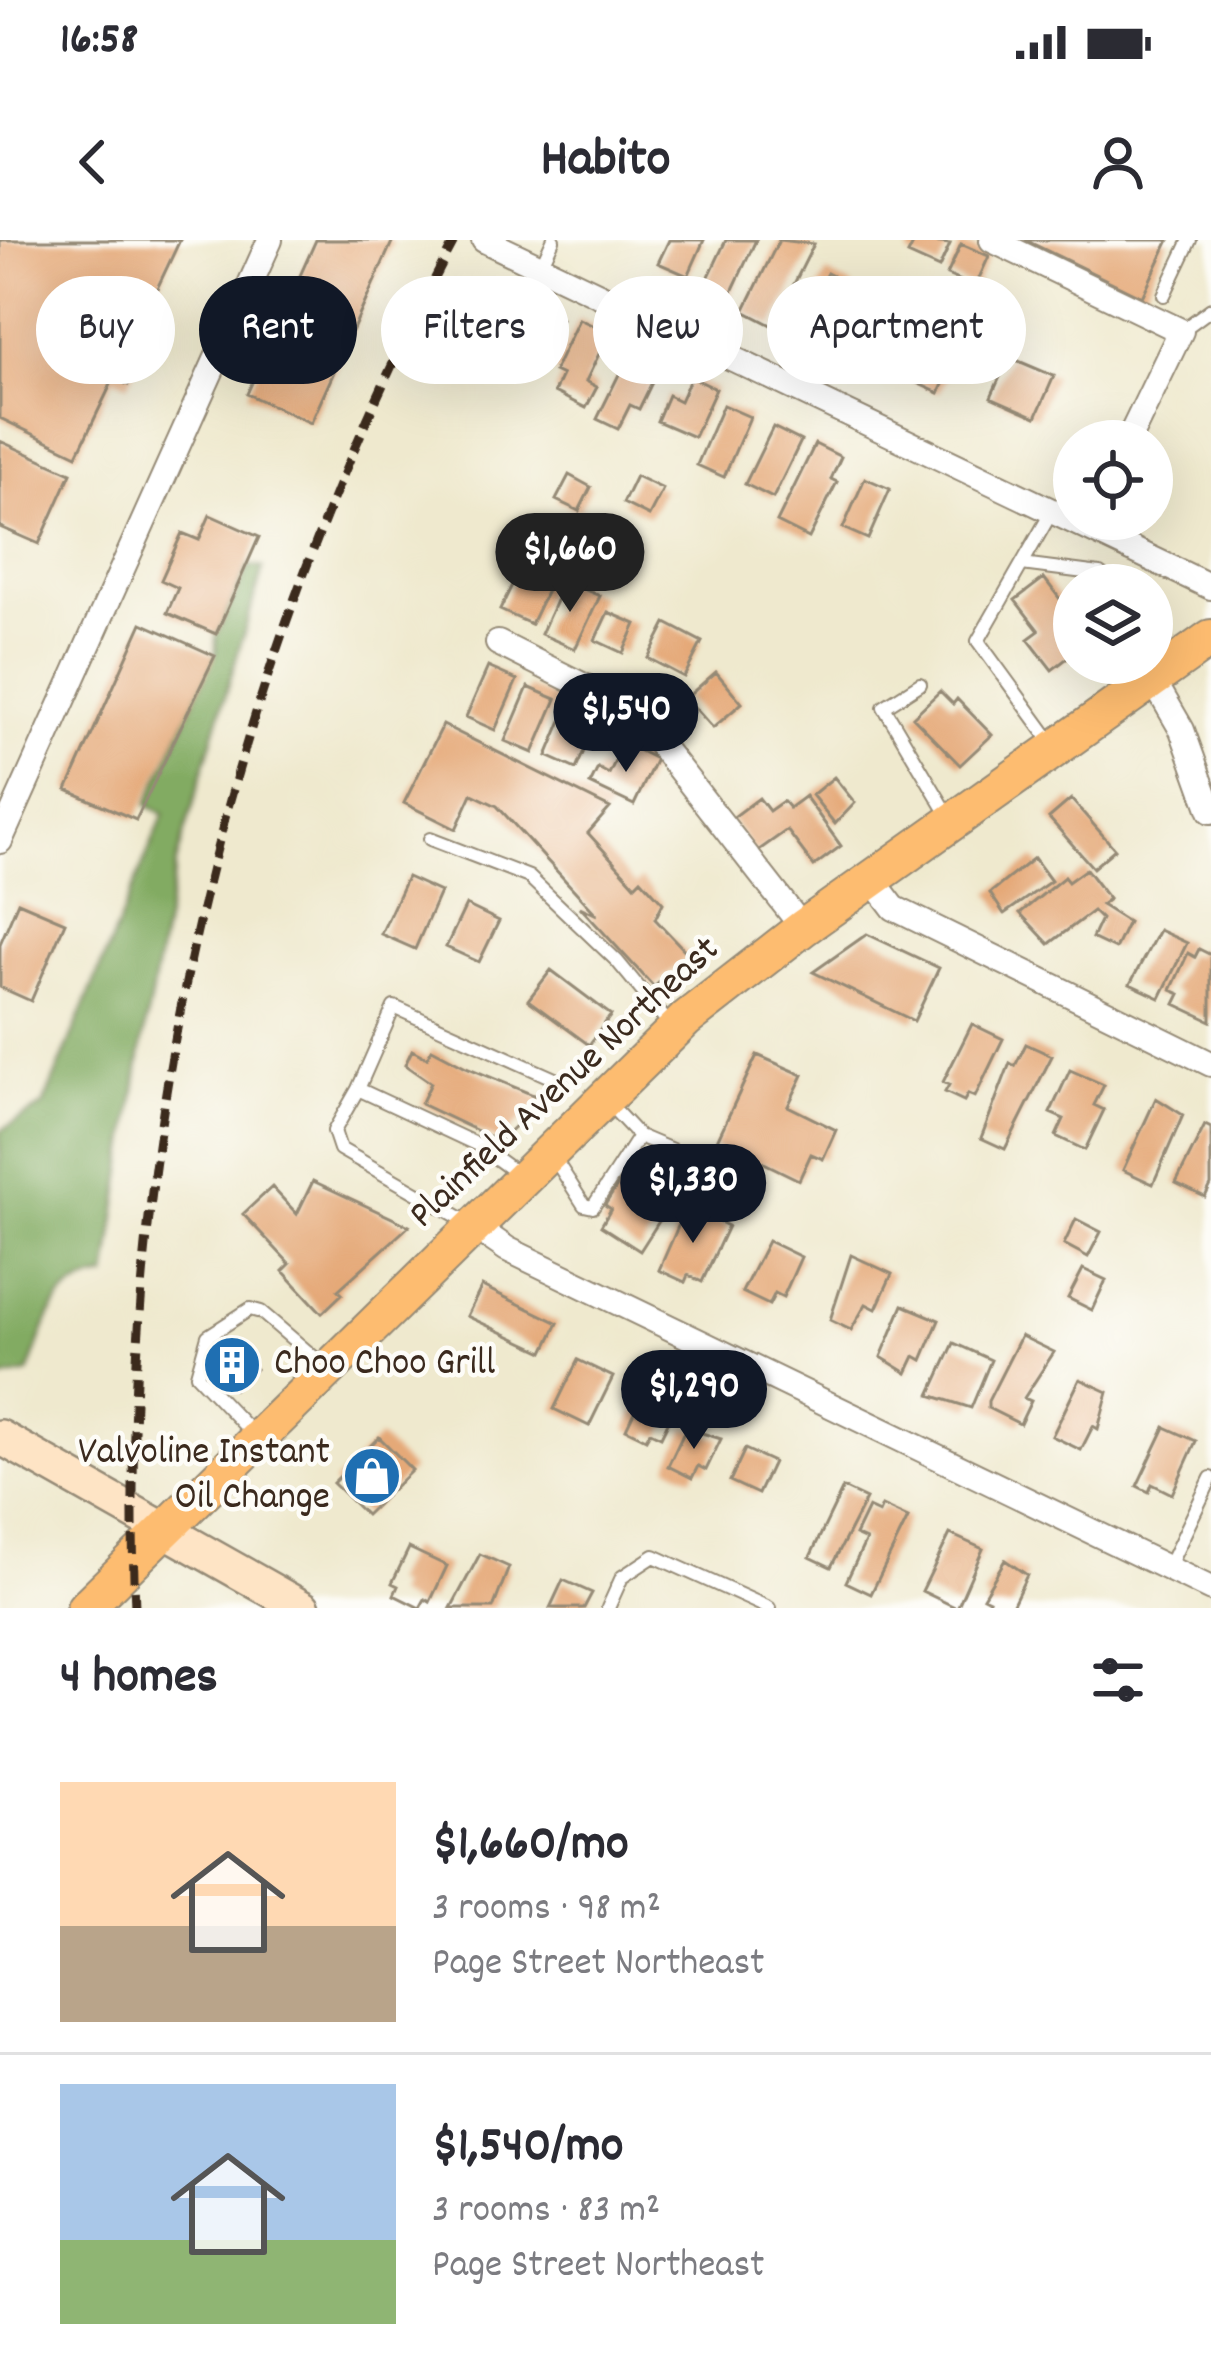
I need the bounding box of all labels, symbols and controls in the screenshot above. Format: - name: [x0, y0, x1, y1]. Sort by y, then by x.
- text: 16:58: [60, 10, 138, 74]
- text: Habito: [540, 124, 671, 201]
- icon: back: [60, 129, 126, 195]
- icon: person: [1085, 129, 1151, 195]
- chip: Buy: [36, 276, 175, 384]
- chip: Rent: [199, 276, 357, 384]
- chip: Filters: [381, 276, 569, 384]
- chip: New: [593, 276, 743, 384]
- chip: Apartment: [767, 276, 1026, 384]
- map controls: [1053, 420, 1173, 684]
- button: locate: [1053, 420, 1173, 540]
- pin: $1,660: [472, 513, 668, 615]
- text: $1,660: [522, 524, 618, 579]
- button: layers: [1053, 564, 1173, 684]
- pin: $1,540: [528, 673, 724, 775]
- text: $1,540: [580, 684, 672, 739]
- street label: Plainfield Avenue Northeast: [398, 925, 734, 1243]
- pin: $1,330: [595, 1144, 791, 1246]
- text: $1,330: [647, 1155, 739, 1210]
- building icon: Choo Choo Grill: [201, 1334, 263, 1396]
- place label: Choo Choo Grill: [274, 1338, 495, 1393]
- pin: $1,290: [596, 1350, 792, 1452]
- text: $1,290: [648, 1361, 740, 1416]
- place label: Valvoline Instant Oil Change: [78, 1427, 330, 1527]
- shop icon: Valvoline Instant Oil Change: [341, 1445, 403, 1507]
- text: 4 homes: [60, 1644, 218, 1716]
- icon: filters: [1085, 1647, 1151, 1713]
- text: $1,660/mo: [432, 1811, 629, 1883]
- icon: home: [156, 1830, 300, 1974]
- text: 3 rooms · 98 m²: [432, 1883, 661, 1938]
- text: Page Street Northeast: [432, 1938, 764, 1993]
- text: $1,540/mo: [432, 2113, 624, 2185]
- icon: home: [156, 2132, 300, 2276]
- text: 3 rooms · 83 m²: [432, 2185, 660, 2240]
- text: Page Street Northeast: [432, 2240, 764, 2295]

